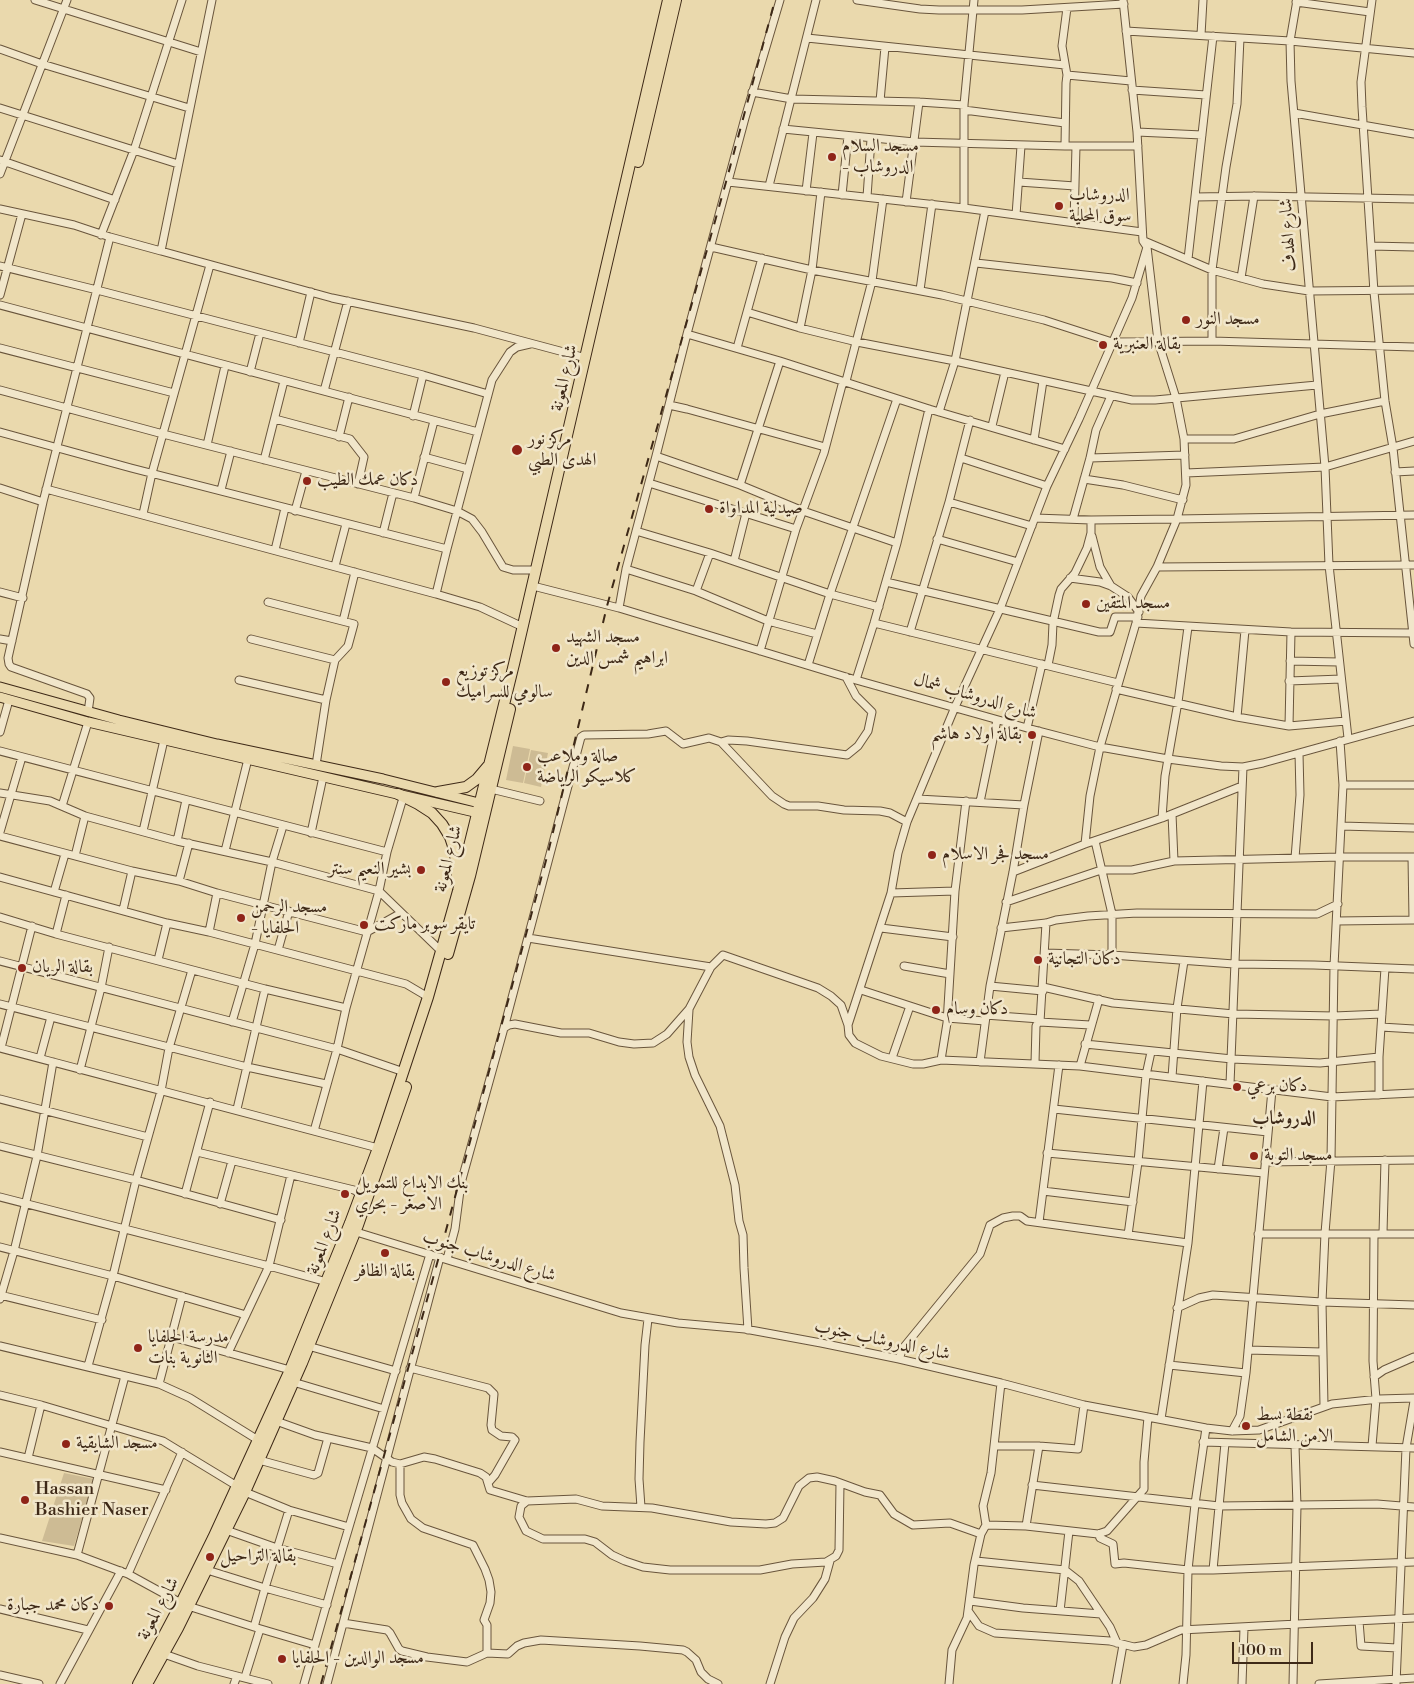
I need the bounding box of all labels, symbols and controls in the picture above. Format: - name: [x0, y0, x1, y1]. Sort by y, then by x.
- place label: مسجد السلام - الدروشاب: [842, 136, 919, 178]
- marker: مسجد السلام - الدروشاب: [826, 151, 838, 163]
- place label: الدروشاب سوق المحلية: [1069, 185, 1132, 228]
- street label: شارع الهدف: [1276, 198, 1302, 272]
- marker: الدروشاب سوق المحلية: [1053, 200, 1065, 212]
- place label: مسجد النور: [1196, 309, 1260, 331]
- marker: مسجد النور: [1180, 314, 1192, 326]
- place label: بقالة العنبرية: [1113, 334, 1181, 356]
- marker: بقالة العنبرية: [1097, 339, 1109, 351]
- street label: شارع المعونة: [547, 342, 583, 414]
- place label: مركز نور الهدى الطبي: [528, 429, 596, 472]
- marker: مركز نور الهدى الطبي: [510, 443, 524, 457]
- place label: دكان عمك الطيب: [317, 470, 418, 492]
- marker: دكان عمك الطيب: [301, 475, 313, 487]
- place label: صيدلية المداواة: [719, 498, 803, 520]
- marker: صيدلية المداواة: [703, 503, 715, 515]
- place label: مسجد المتقين: [1096, 593, 1170, 615]
- marker: مسجد المتقين: [1080, 598, 1092, 610]
- place label: مسجد الشهيد ابراهيم شمس الدين: [566, 627, 668, 670]
- marker: مسجد الشهيد ابراهيم شمس الدين: [550, 642, 562, 654]
- place label: مركز توزيع سالومي للسراميك: [456, 661, 553, 704]
- street label: شارع الدروشاب شمال: [911, 669, 1039, 725]
- marker: مركز توزيع سالومي للسراميك: [440, 676, 452, 688]
- place label: بقالة اولاد هاشم: [931, 724, 1022, 746]
- marker: بقالة اولاد هاشم: [1026, 729, 1038, 741]
- place label: صالة وملاعب كلاسيكو الرياضة: [537, 746, 637, 789]
- marker: صالة وملاعب كلاسيكو الرياضة: [521, 761, 533, 773]
- street label: شارع المعونة: [430, 823, 468, 895]
- place label: مسجد فجر الاسلام: [942, 844, 1049, 866]
- marker: مسجد فجر الاسلام: [926, 849, 938, 861]
- place label: بشير النعيم سنتر: [328, 859, 411, 881]
- marker: بشير النعيم سنتر: [415, 864, 427, 876]
- place label: مسجد الرحمن - الحلفايا: [251, 897, 327, 940]
- marker: مسجد الرحمن - الحلفايا: [235, 912, 247, 924]
- place label: تايقر سوبر ماركت: [374, 914, 475, 936]
- marker: تايقر سوبر ماركت: [358, 919, 370, 931]
- place label: دكان التجانية: [1048, 949, 1120, 971]
- marker: دكان التجانية: [1032, 954, 1044, 966]
- place label: بقالة الريان: [32, 957, 93, 979]
- marker: بقالة الريان: [16, 962, 28, 974]
- place label: دكان وسام: [946, 999, 1008, 1021]
- marker: دكان وسام: [930, 1004, 942, 1016]
- place label: دكان برعي: [1247, 1076, 1307, 1098]
- marker: دكان برعي: [1231, 1081, 1243, 1093]
- district label: الدروشاب: [1252, 1108, 1316, 1130]
- place label: مسجد التوبة: [1264, 1145, 1332, 1167]
- marker: مسجد التوبة: [1248, 1150, 1260, 1162]
- place label: بنك الابداع للتمويل الاصغر - بحري: [355, 1173, 468, 1216]
- marker: بنك الابداع للتمويل الاصغر - بحري: [339, 1188, 351, 1200]
- street label: شارع المعونة: [303, 1206, 347, 1278]
- street label: شارع الدروشاب جنوب: [420, 1226, 558, 1288]
- marker: بقالة الظافر: [379, 1247, 391, 1259]
- place label: بقالة الظافر: [355, 1261, 415, 1283]
- street label: شارع الدروشاب جنوب: [812, 1316, 952, 1366]
- place label: مدرسة الحلفايا الثانوية بنات: [148, 1327, 229, 1370]
- marker: مدرسة الحلفايا الثانوية بنات: [132, 1342, 144, 1354]
- place label: نقطة بسط الامن الشامل: [1256, 1405, 1333, 1448]
- marker: نقطة بسط الامن الشامل: [1240, 1420, 1252, 1432]
- place label: مسجد الشايقية: [76, 1433, 158, 1455]
- marker: مسجد الشايقية: [60, 1438, 72, 1450]
- place label: Hassan Bashier Naser: [35, 1479, 149, 1522]
- marker: Hassan Bashier Naser: [19, 1494, 31, 1506]
- place label: بقالة التراحيل: [220, 1546, 296, 1568]
- marker: بقالة التراحيل: [204, 1551, 216, 1563]
- street label: شارع المعونة: [133, 1574, 185, 1644]
- place label: دكان محمد جبارة: [7, 1595, 99, 1617]
- marker: دكان محمد جبارة: [103, 1600, 115, 1612]
- scale bar: [1234, 1632, 1315, 1664]
- text: 100 m: [1240, 1641, 1282, 1660]
- place label: مسجد الوالدين - الحلفايا: [292, 1648, 424, 1670]
- marker: مسجد الوالدين - الحلفايا: [276, 1653, 288, 1665]

